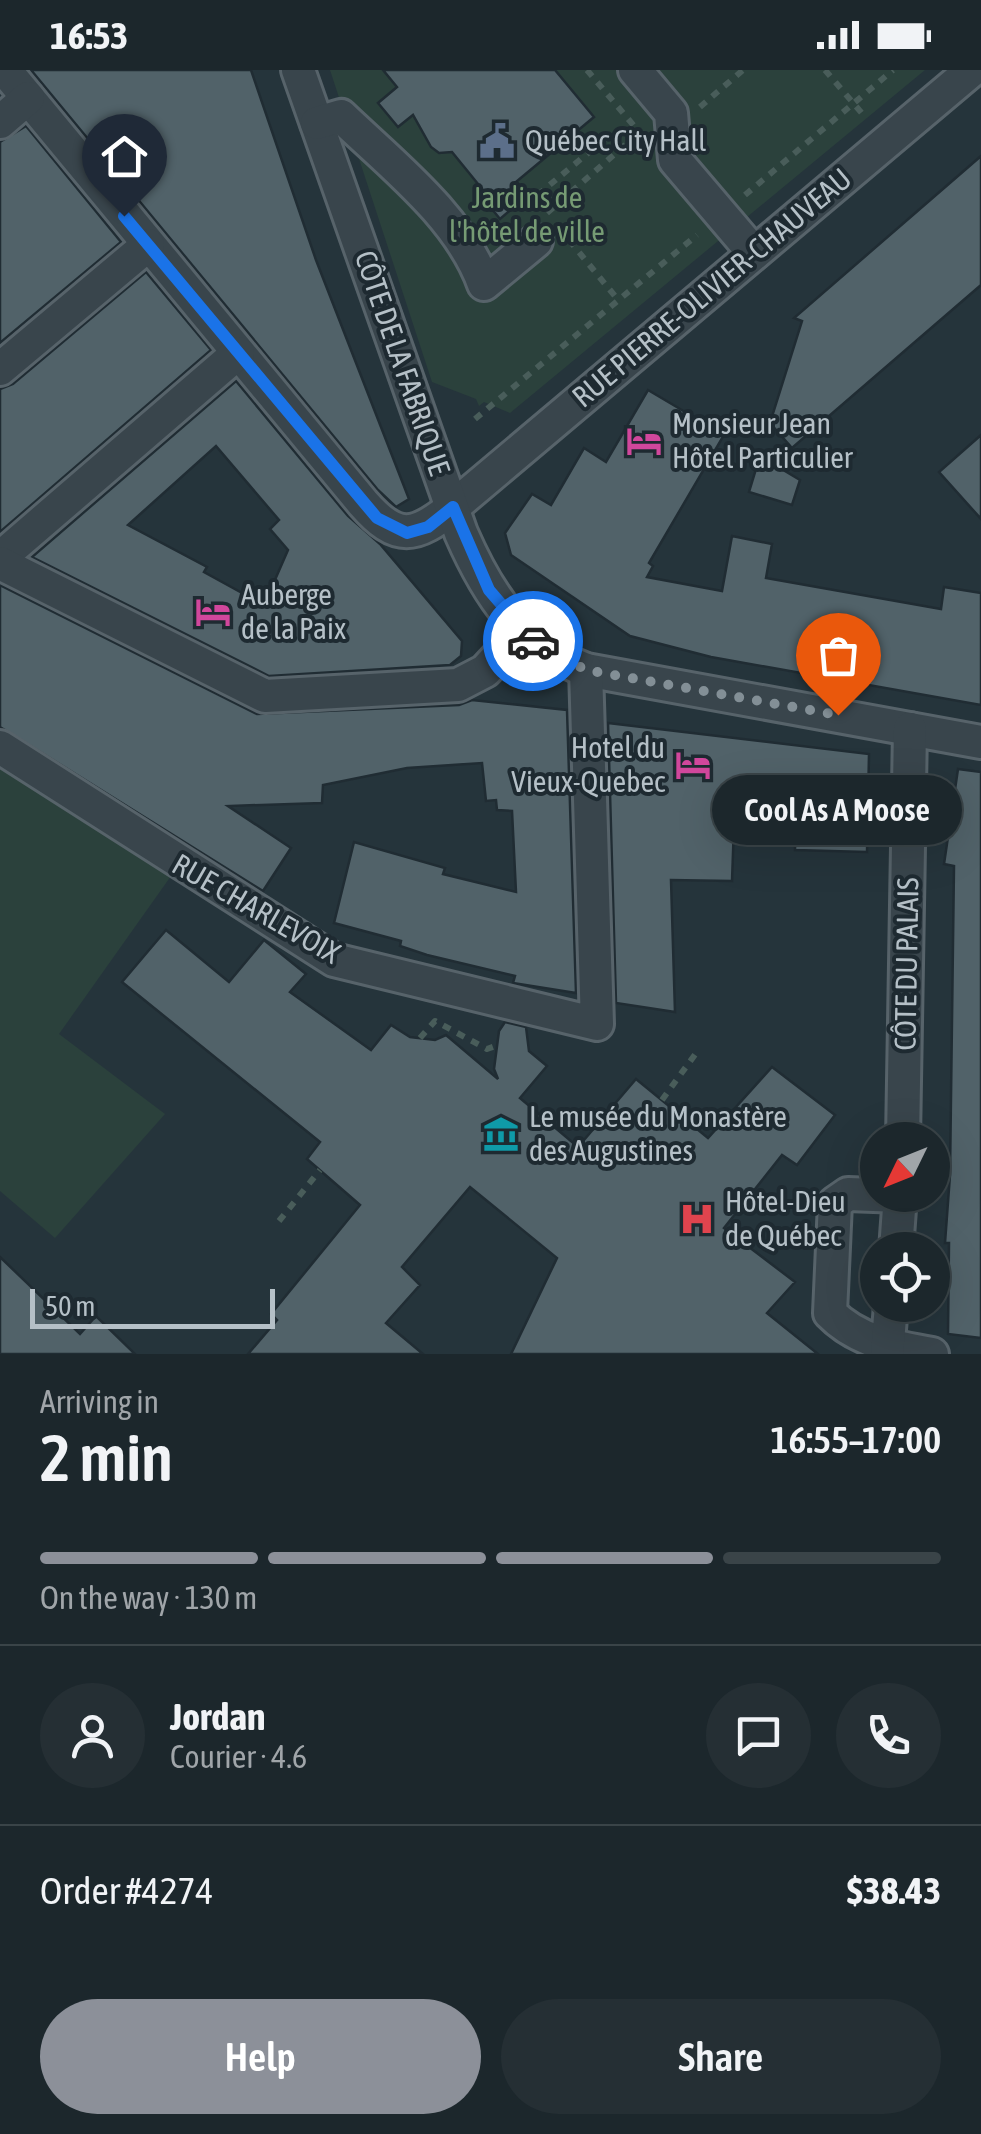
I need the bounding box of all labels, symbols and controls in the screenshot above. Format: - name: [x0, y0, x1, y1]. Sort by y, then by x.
- text: 16:53: [50, 14, 128, 57]
- pin: [82, 114, 167, 217]
- public building icon: Québec City Hall: [478, 122, 516, 160]
- place label: Québec City Hall: [525, 123, 706, 157]
- icon: home: [97, 129, 152, 184]
- street label: RUE PIERRE-OLIVIER-CHAUVEAU: [565, 161, 857, 414]
- park label: Jardins de l'hôtel de ville: [449, 180, 605, 248]
- street label: CÔTE DE LA FABRIQUE: [349, 246, 457, 480]
- place label: Monsieur Jean Hôtel Particulier: [672, 406, 854, 474]
- hotel icon: Monsieur Jean Hôtel Particulier: [625, 422, 663, 460]
- place label: Auberge de la Paix: [241, 577, 346, 645]
- courier: [483, 591, 583, 691]
- hotel icon: Auberge de la Paix: [194, 593, 232, 631]
- pin: [796, 613, 881, 716]
- icon: car: [506, 614, 561, 669]
- icon: bag: [811, 628, 866, 683]
- place label: Hotel du Vieux-Quebec: [511, 730, 666, 798]
- hotel icon: Hotel du Vieux-Quebec: [674, 746, 712, 784]
- callout: Cool As A Moose: [713, 775, 963, 845]
- text: Cool As A Moose: [744, 791, 930, 828]
- street label: RUE CHARLEVOIX: [167, 846, 347, 970]
- street label: CÔTE DU PALAIS: [887, 877, 925, 1051]
- place label: Le musée du Monastère des Augustines: [529, 1099, 787, 1167]
- museum icon: Le musée du Monastère des Augustines: [482, 1115, 520, 1153]
- north arrow: [860, 1122, 950, 1212]
- map controls: [860, 1122, 950, 1322]
- place label: Hôtel-Dieu de Québec: [725, 1184, 846, 1252]
- hospital icon: Hôtel-Dieu de Québec: [678, 1200, 716, 1238]
- button: locate: [860, 1232, 950, 1322]
- scale bar: [30, 1284, 275, 1328]
- text: 50 m: [45, 1290, 95, 1322]
- text: Arriving in: [40, 1383, 159, 1420]
- text: 16:55–17:00: [771, 1418, 941, 1461]
- text: 2 min: [40, 1420, 173, 1495]
- text: On the way · 130 m: [40, 1579, 257, 1616]
- button: person: [40, 1683, 145, 1788]
- button: chat: [706, 1683, 811, 1788]
- button: phone: [836, 1683, 941, 1788]
- text: Jordan: [170, 1695, 265, 1738]
- text: Courier · 4.6: [170, 1738, 307, 1775]
- text: Order #4274: [40, 1869, 213, 1912]
- text: $38.43: [847, 1869, 941, 1912]
- button: Help: [40, 1999, 481, 2114]
- button: Share: [501, 1999, 941, 2114]

